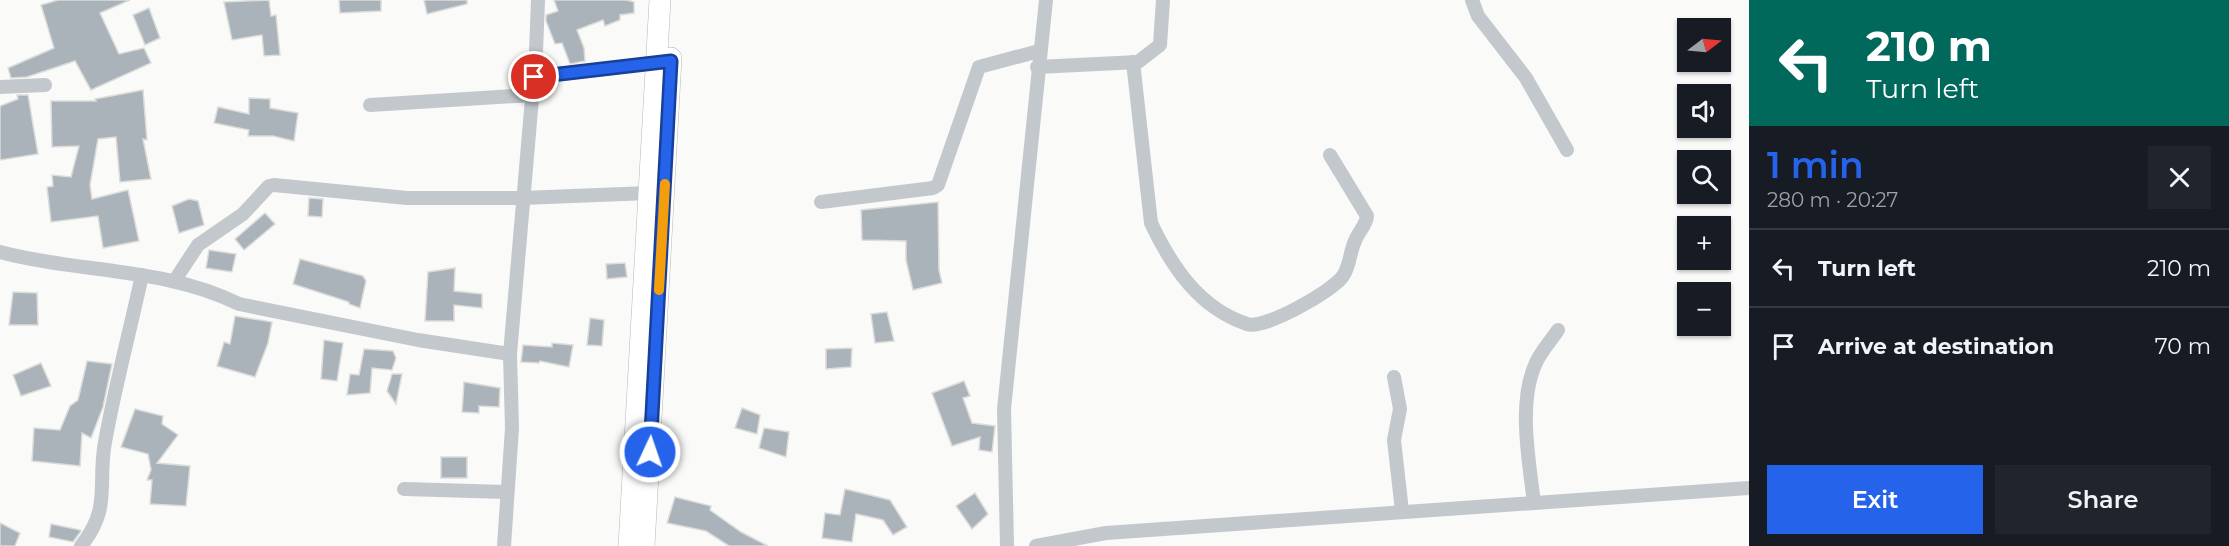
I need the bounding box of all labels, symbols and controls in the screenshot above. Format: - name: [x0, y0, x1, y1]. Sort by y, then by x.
- north arrow: [1677, 18, 1731, 72]
- map controls: [1677, 18, 1731, 336]
- text: 210 m: [1866, 20, 1992, 72]
- icon: left: [1767, 24, 1845, 102]
- pin: [508, 51, 559, 102]
- icon: arrive: [517, 60, 550, 93]
- text: Turn left: [1866, 72, 1979, 105]
- button: sound: [1677, 84, 1731, 138]
- text: 1 min: [1767, 143, 1864, 187]
- button: close: [2148, 146, 2211, 209]
- button: search: [1677, 150, 1731, 204]
- text: 280 m · 20:27: [1767, 188, 1898, 212]
- button: +: [1677, 216, 1731, 270]
- icon: left: [1767, 252, 1800, 285]
- text: Turn left: [1818, 255, 1916, 282]
- text: 210 m: [2147, 255, 2211, 282]
- button: −: [1677, 282, 1731, 336]
- icon: arrive: [1767, 330, 1800, 363]
- text: Arrive at destination: [1818, 333, 2054, 360]
- text: 70 m: [2155, 333, 2211, 360]
- position arrow: [618, 420, 682, 484]
- button: Exit: [1767, 465, 1983, 534]
- button: Share: [1995, 465, 2211, 534]

